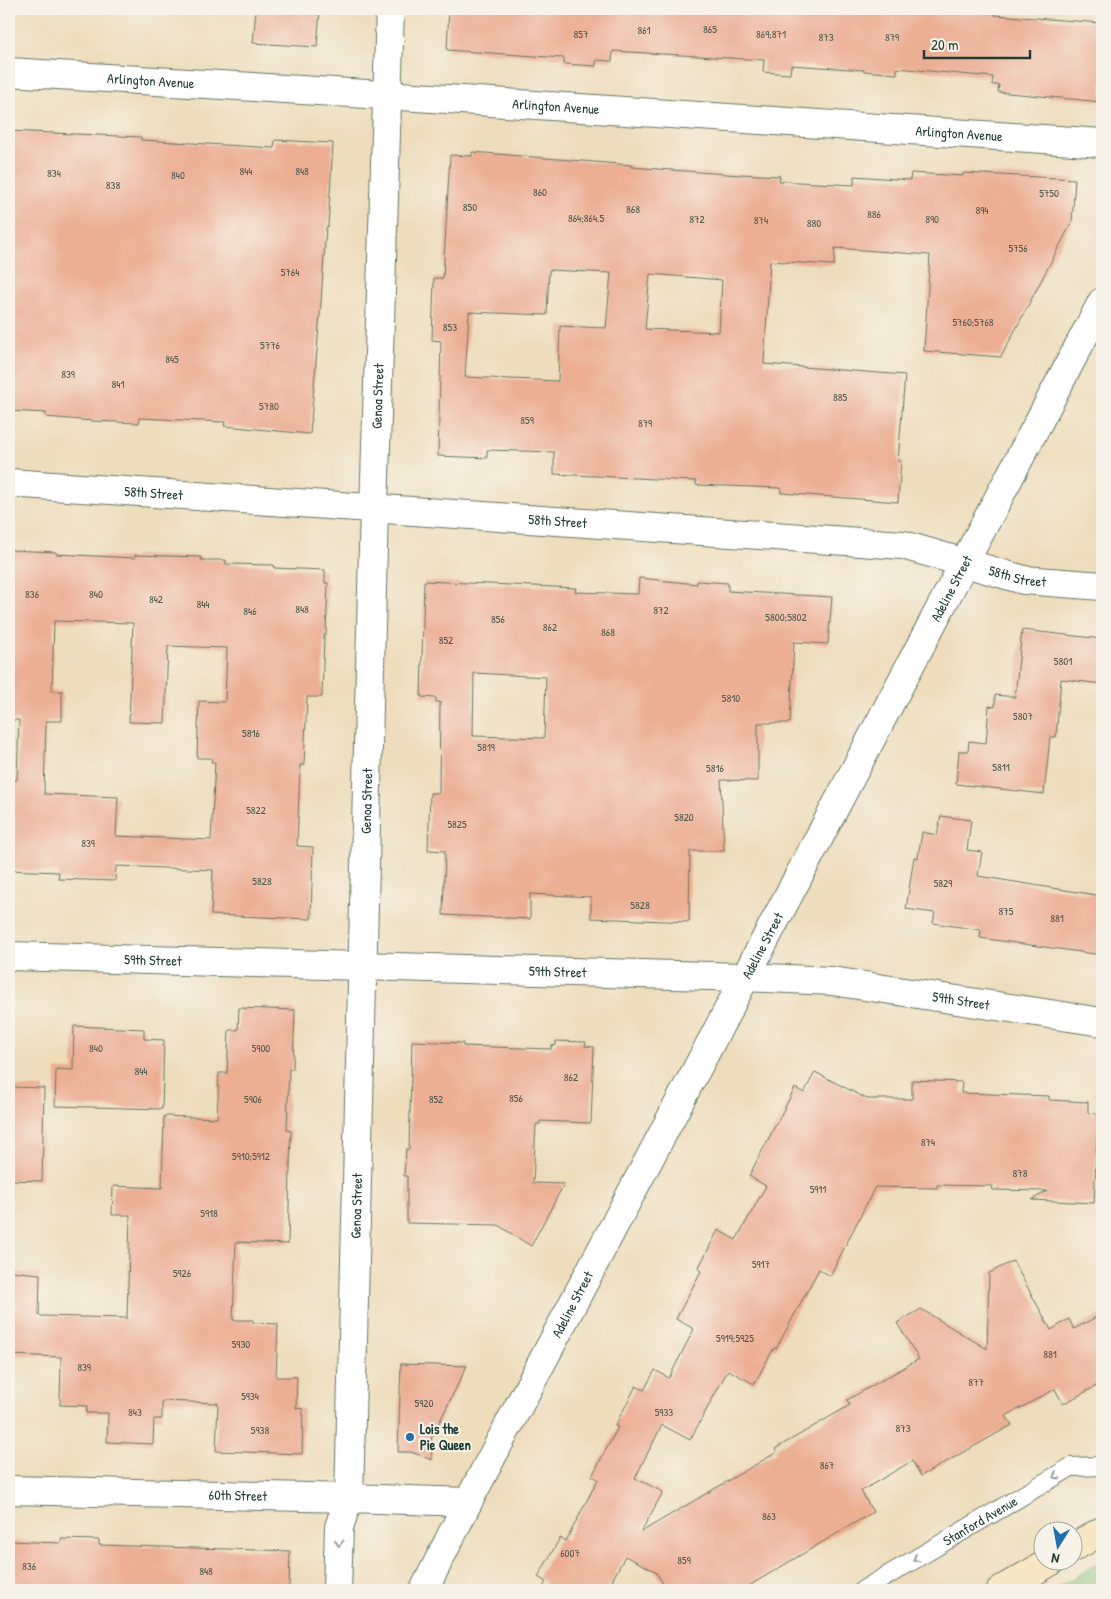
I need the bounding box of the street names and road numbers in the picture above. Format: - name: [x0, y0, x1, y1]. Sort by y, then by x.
- street label: Arlington Avenue: [107, 68, 195, 92]
- street label: Arlington Avenue: [512, 93, 601, 118]
- street label: Arlington Avenue: [915, 120, 1004, 145]
- street label: Genoa Street: [367, 363, 388, 429]
- street label: 58th Street: [124, 481, 184, 504]
- street label: 58th Street: [528, 509, 588, 532]
- street label: Adeline Street: [926, 552, 976, 625]
- street label: 58th Street: [987, 560, 1047, 591]
- street label: Genoa Street: [356, 768, 376, 834]
- street label: Adeline Street: [737, 909, 788, 982]
- street label: 59th Street: [124, 949, 182, 970]
- street label: 59th Street: [529, 961, 587, 982]
- street label: 59th Street: [931, 986, 991, 1014]
- street label: Genoa Street: [346, 1173, 366, 1239]
- street label: Adeline Street: [547, 1267, 597, 1341]
- street label: 60th Street: [208, 1485, 268, 1505]
- street label: Stanford Avenue: [939, 1491, 1021, 1550]

